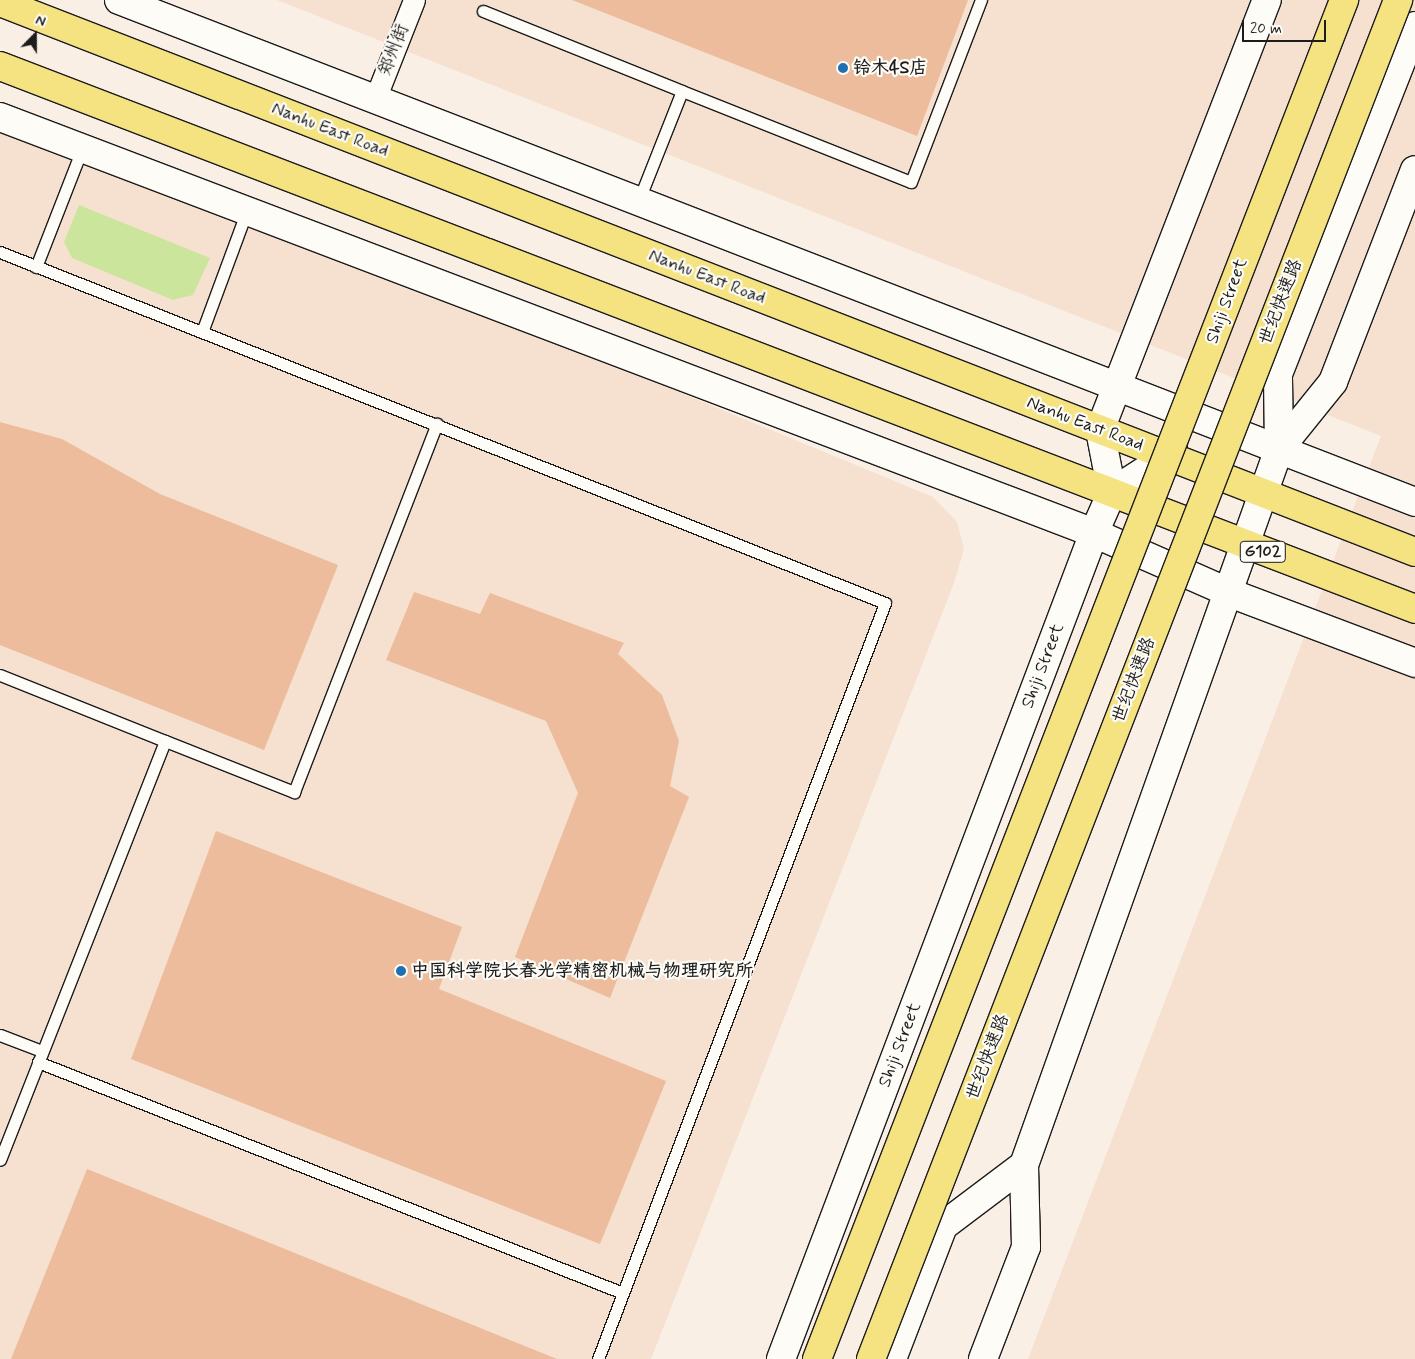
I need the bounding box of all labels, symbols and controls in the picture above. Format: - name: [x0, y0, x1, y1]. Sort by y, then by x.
- north arrow: [10, 10, 60, 60]
- scale bar: [1245, 10, 1329, 42]
- text: N: [33, 11, 48, 31]
- text: 20 m: [1250, 19, 1282, 39]
- street label: 郑州街: [374, 21, 414, 79]
- place label: 铃木4S店: [853, 57, 927, 79]
- marker: 铃木4S店: [837, 62, 849, 74]
- street label: Nanhu East Road: [269, 98, 391, 162]
- street label: Nanhu East Road: [646, 245, 768, 309]
- street label: Shiji Street: [1202, 255, 1252, 347]
- street label: 世纪快速路: [1255, 256, 1307, 348]
- street label: Nanhu East Road: [1024, 392, 1146, 456]
- road number: G102: [1239, 538, 1287, 566]
- street label: Shiji Street: [1017, 621, 1069, 711]
- street label: 世纪快速路: [1108, 634, 1160, 726]
- place label: 中国科学院长春光学精密机械与物理研究所: [411, 960, 753, 982]
- marker: 中国科学院长春光学精密机械与物理研究所: [395, 965, 407, 977]
- street label: Shiji Street: [874, 1000, 926, 1090]
- street label: 世纪快速路: [962, 1011, 1014, 1103]

